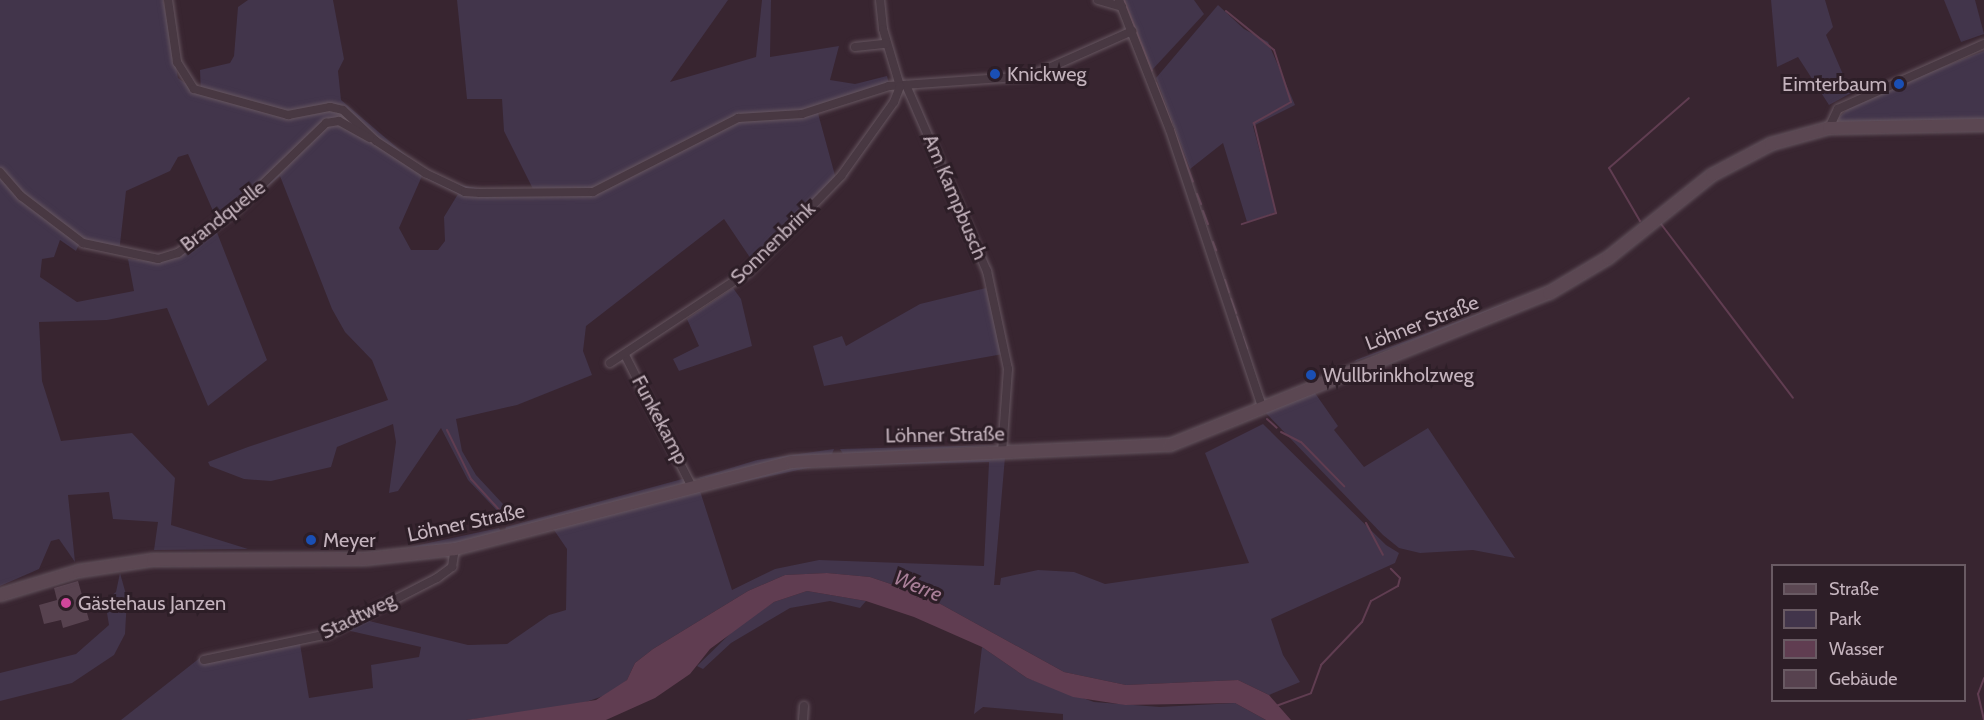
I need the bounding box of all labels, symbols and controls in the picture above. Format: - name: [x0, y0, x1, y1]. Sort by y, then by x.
- place label: Knickweg: [1007, 62, 1086, 86]
- marker: Knickweg: [988, 67, 1002, 81]
- place label: Eimterbaum: [1782, 72, 1887, 96]
- marker: Eimterbaum: [1892, 77, 1906, 91]
- street label: Am Kampbusch: [918, 131, 992, 263]
- street label: Brandquelle: [176, 175, 270, 257]
- street label: Sonnenbrink: [726, 197, 820, 289]
- street label: Löhner Straße: [1362, 290, 1482, 356]
- place label: Wullbrinkholzweg: [1323, 363, 1474, 387]
- marker: Wullbrinkholzweg: [1304, 368, 1318, 382]
- street label: Funkekamp: [627, 371, 693, 469]
- street label: Löhner Straße: [885, 422, 1005, 448]
- street label: Löhner Straße: [405, 499, 527, 547]
- place label: Meyer: [323, 528, 376, 552]
- marker: Meyer: [304, 533, 318, 547]
- legend: [1771, 564, 1966, 702]
- water label: Werre: [890, 565, 946, 607]
- text: Straße: [1829, 578, 1879, 600]
- street label: Stadtweg: [317, 588, 399, 644]
- place label: Gästehaus Janzen: [78, 591, 226, 615]
- marker: Gästehaus Janzen: [59, 596, 73, 610]
- text: Park: [1829, 608, 1861, 630]
- text: Wasser: [1829, 638, 1884, 660]
- text: Gebäude: [1829, 668, 1898, 690]

